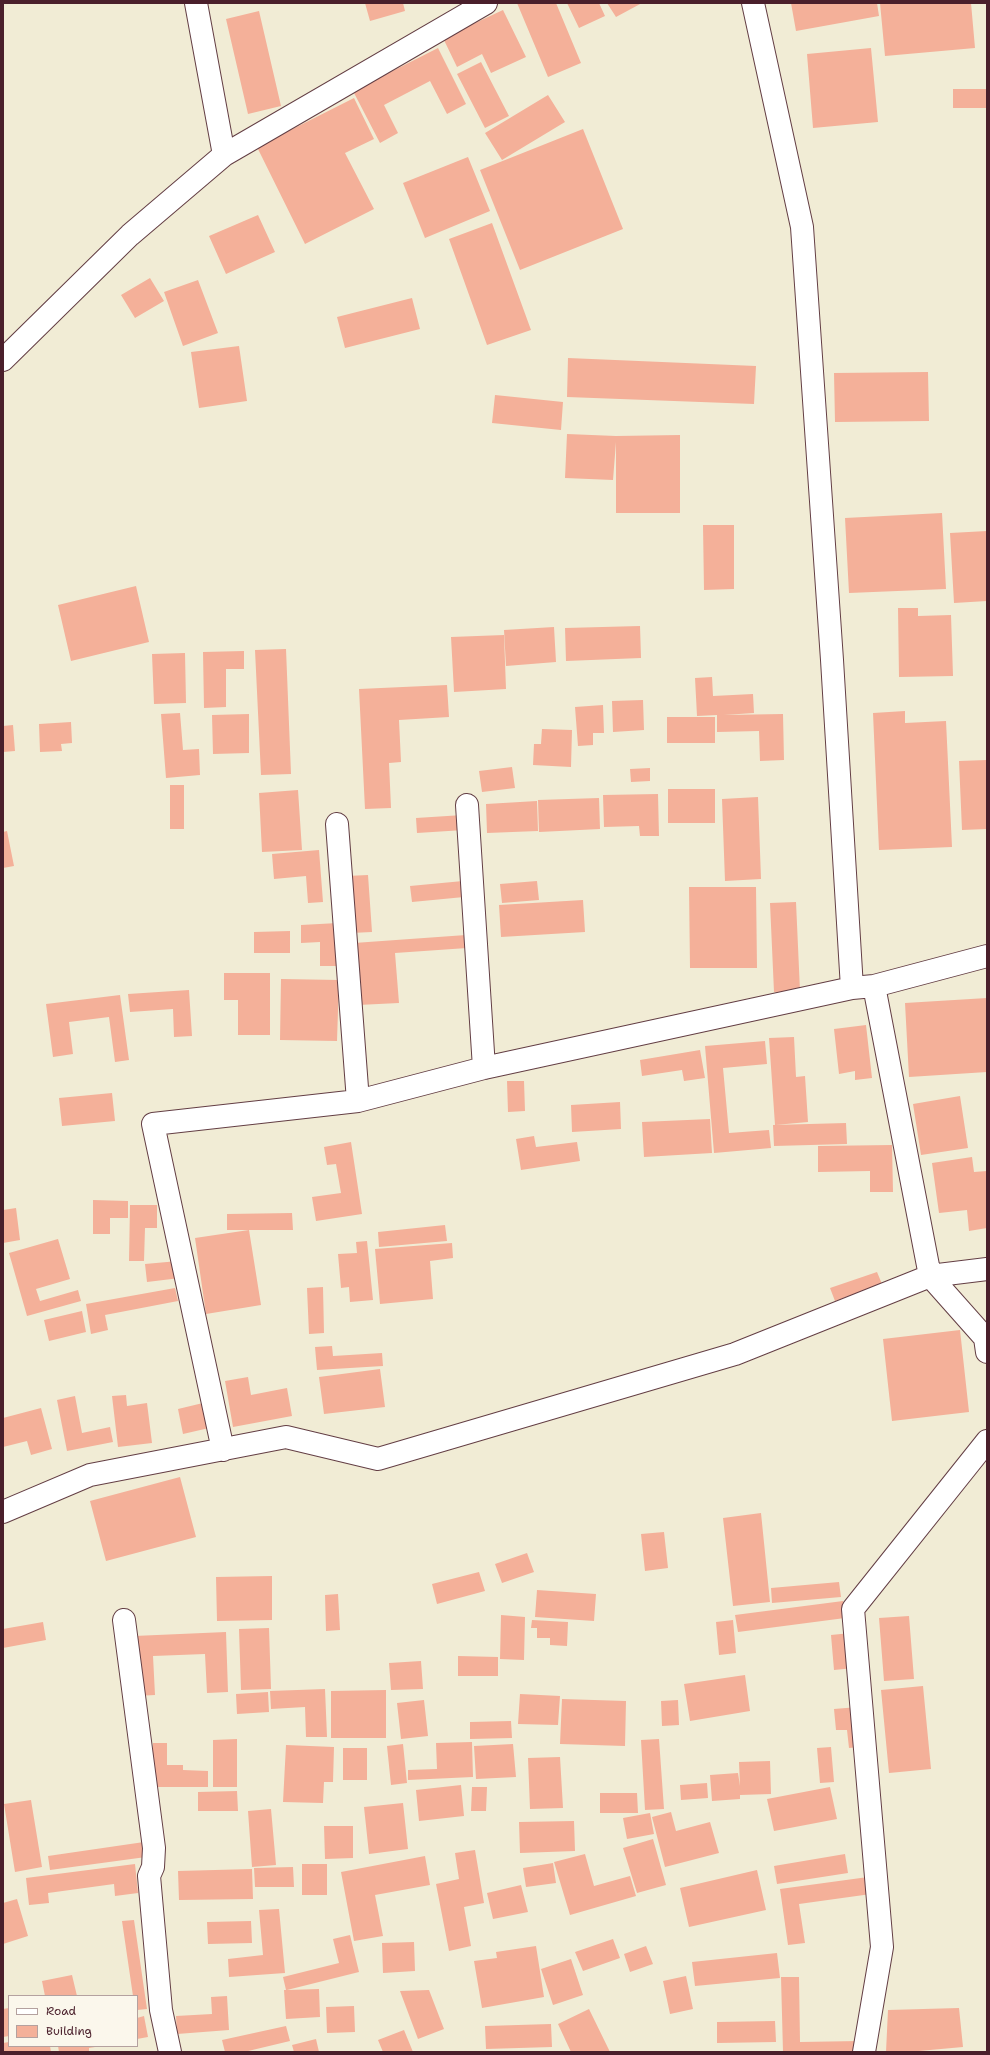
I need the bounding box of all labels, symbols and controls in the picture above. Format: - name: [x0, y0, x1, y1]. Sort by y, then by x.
- legend: [8, 1995, 138, 2047]
- text: Road: [46, 2003, 76, 2019]
- text: Building: [46, 2023, 92, 2039]

